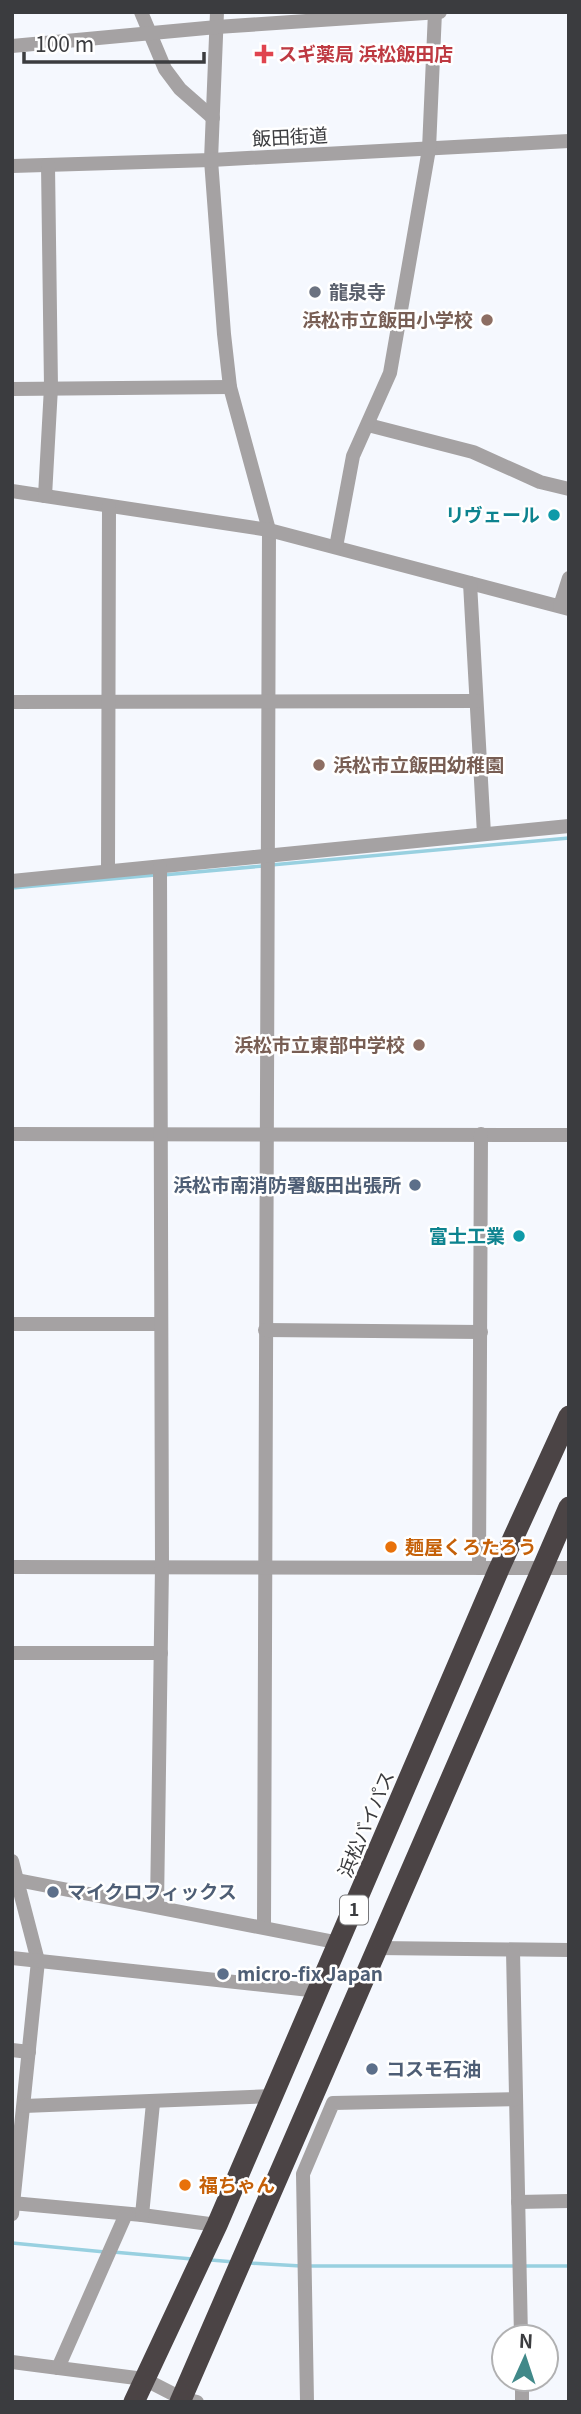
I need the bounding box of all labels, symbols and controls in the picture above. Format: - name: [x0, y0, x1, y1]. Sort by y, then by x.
- scale bar: [24, 21, 205, 65]
- text: 100 m: [35, 28, 94, 58]
- place label: スギ薬局 浜松飯田店: [278, 39, 453, 66]
- marker: スギ薬局 浜松飯田店: [256, 46, 272, 62]
- street label: 飯田街道: [251, 120, 329, 151]
- place label: 龍泉寺: [329, 277, 386, 304]
- marker: 龍泉寺: [307, 284, 323, 300]
- place label: 浜松市立飯田小学校: [302, 305, 473, 332]
- marker: 浜松市立飯田小学校: [479, 312, 495, 328]
- place label: リヴェール: [445, 500, 540, 527]
- marker: リヴェール: [546, 507, 562, 523]
- place label: 浜松市立飯田幼稚園: [333, 750, 504, 777]
- marker: 浜松市立飯田幼稚園: [311, 757, 327, 773]
- place label: 浜松市立東部中学校: [234, 1030, 405, 1057]
- marker: 浜松市立東部中学校: [411, 1037, 427, 1053]
- place label: 浜松市南消防署飯田出張所: [173, 1170, 401, 1197]
- marker: 浜松市南消防署飯田出張所: [407, 1177, 423, 1193]
- place label: 富士工業: [429, 1221, 505, 1248]
- marker: 富士工業: [511, 1228, 527, 1244]
- place label: 麺屋くろたろう: [405, 1532, 537, 1559]
- marker: 麺屋くろたろう: [383, 1539, 399, 1555]
- street label: 浜松バイパス: [330, 1766, 399, 1881]
- place label: マイクロフィックス: [67, 1877, 237, 1904]
- marker: マイクロフィックス: [45, 1884, 61, 1900]
- road number: 1: [340, 1896, 368, 1924]
- place label: micro-fix Japan: [237, 1959, 383, 1986]
- marker: micro-fix Japan: [215, 1966, 231, 1982]
- place label: コスモ石油: [386, 2054, 481, 2081]
- marker: コスモ石油: [364, 2061, 380, 2077]
- place label: 福ちゃん: [199, 2170, 275, 2197]
- marker: 福ちゃん: [177, 2177, 193, 2193]
- north arrow: [490, 2323, 560, 2393]
- text: N: [518, 2326, 534, 2353]

